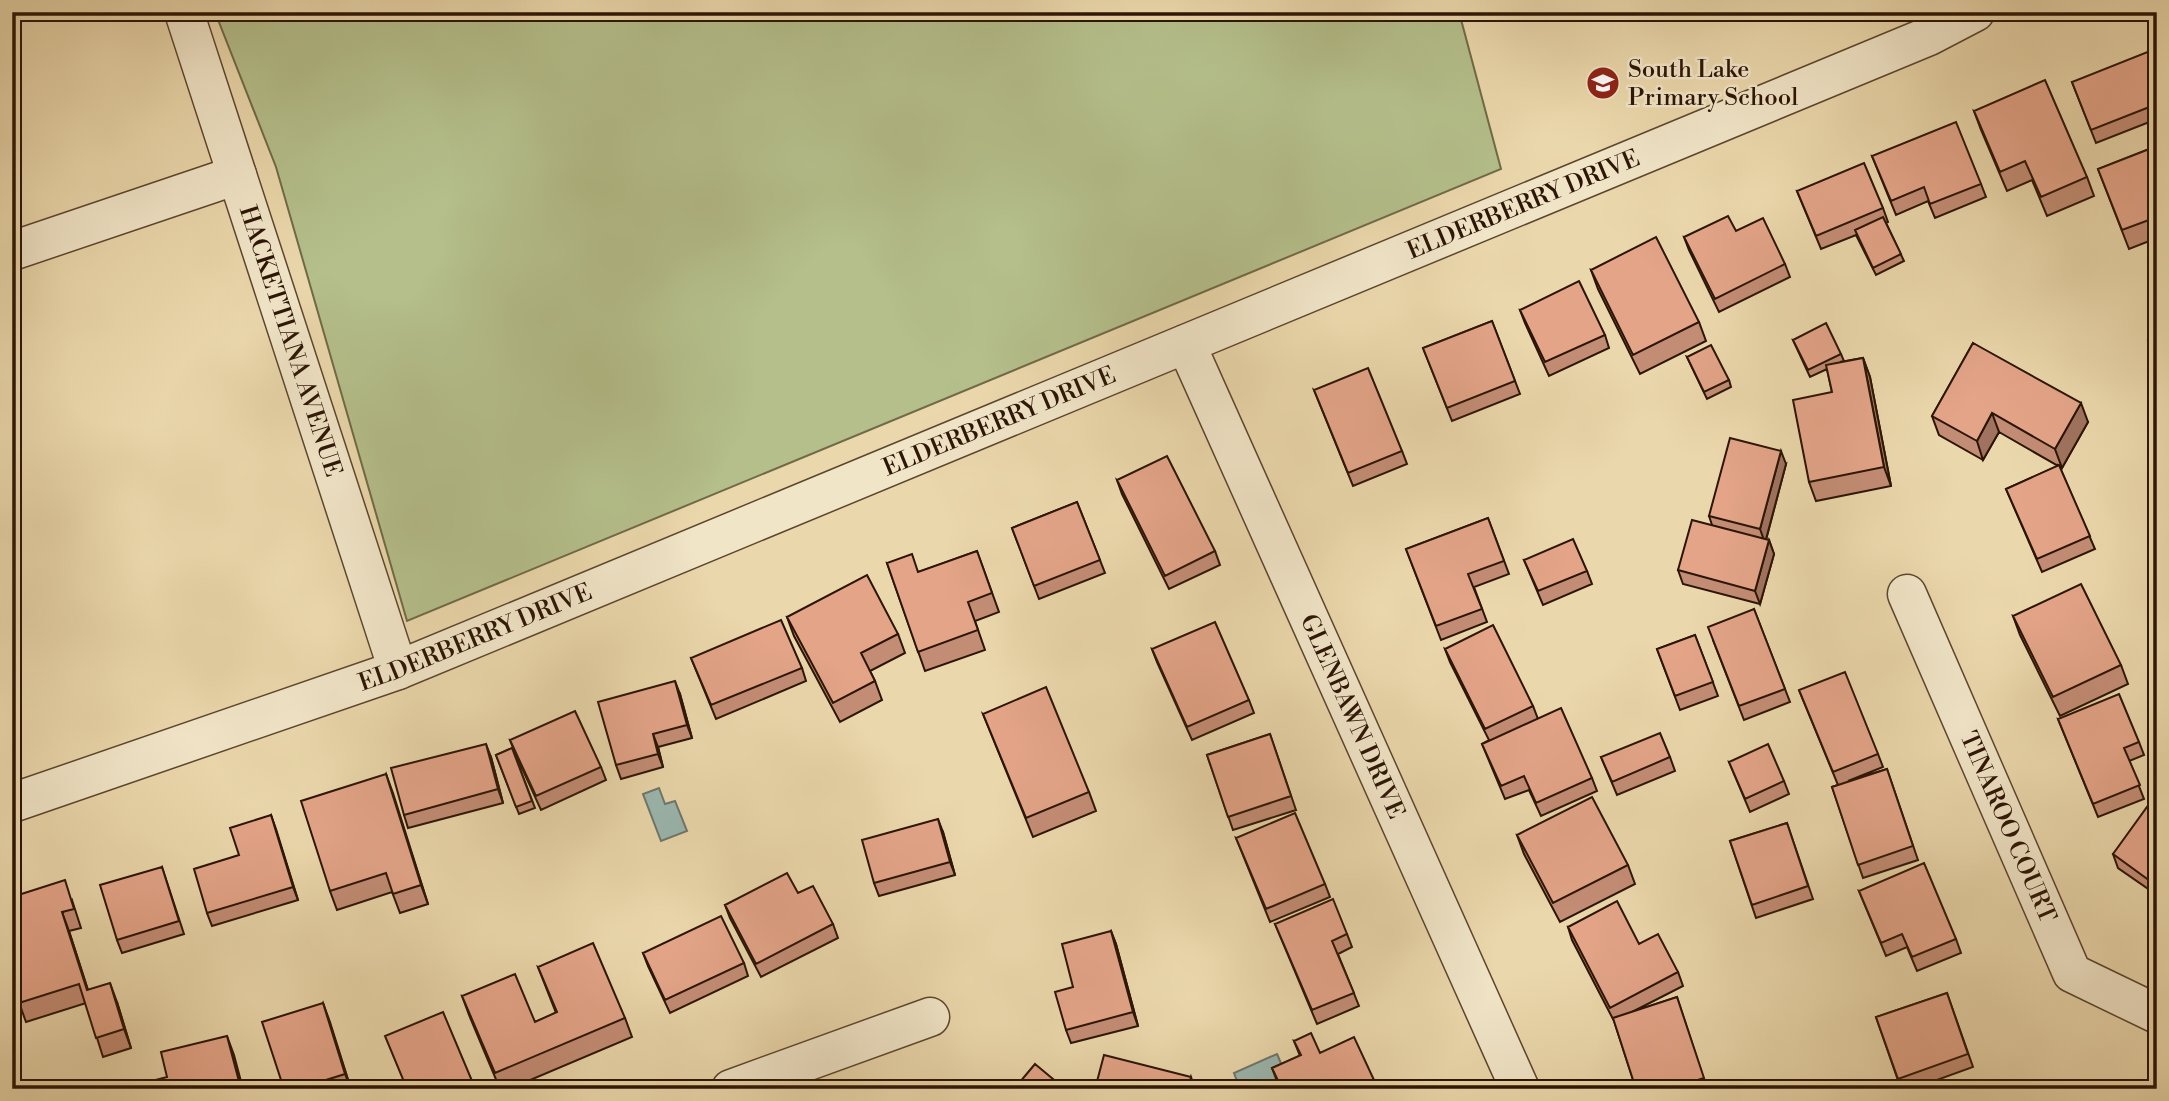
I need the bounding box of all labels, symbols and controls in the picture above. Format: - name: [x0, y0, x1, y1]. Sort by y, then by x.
- place label: South Lake Primary School: [1628, 55, 1798, 113]
- school or university icon: South Lake Primary School: [1584, 64, 1622, 102]
- street label: ELDERBERRY DRIVE: [1403, 143, 1644, 267]
- street label: HACKETTIANA AVENUE: [232, 202, 348, 481]
- street label: ELDERBERRY DRIVE: [879, 360, 1121, 484]
- street label: ELDERBERRY DRIVE: [355, 577, 597, 698]
- street label: GLENBAWN DRIVE: [1293, 610, 1411, 824]
- street label: TINAROO COURT: [1953, 727, 2062, 928]

